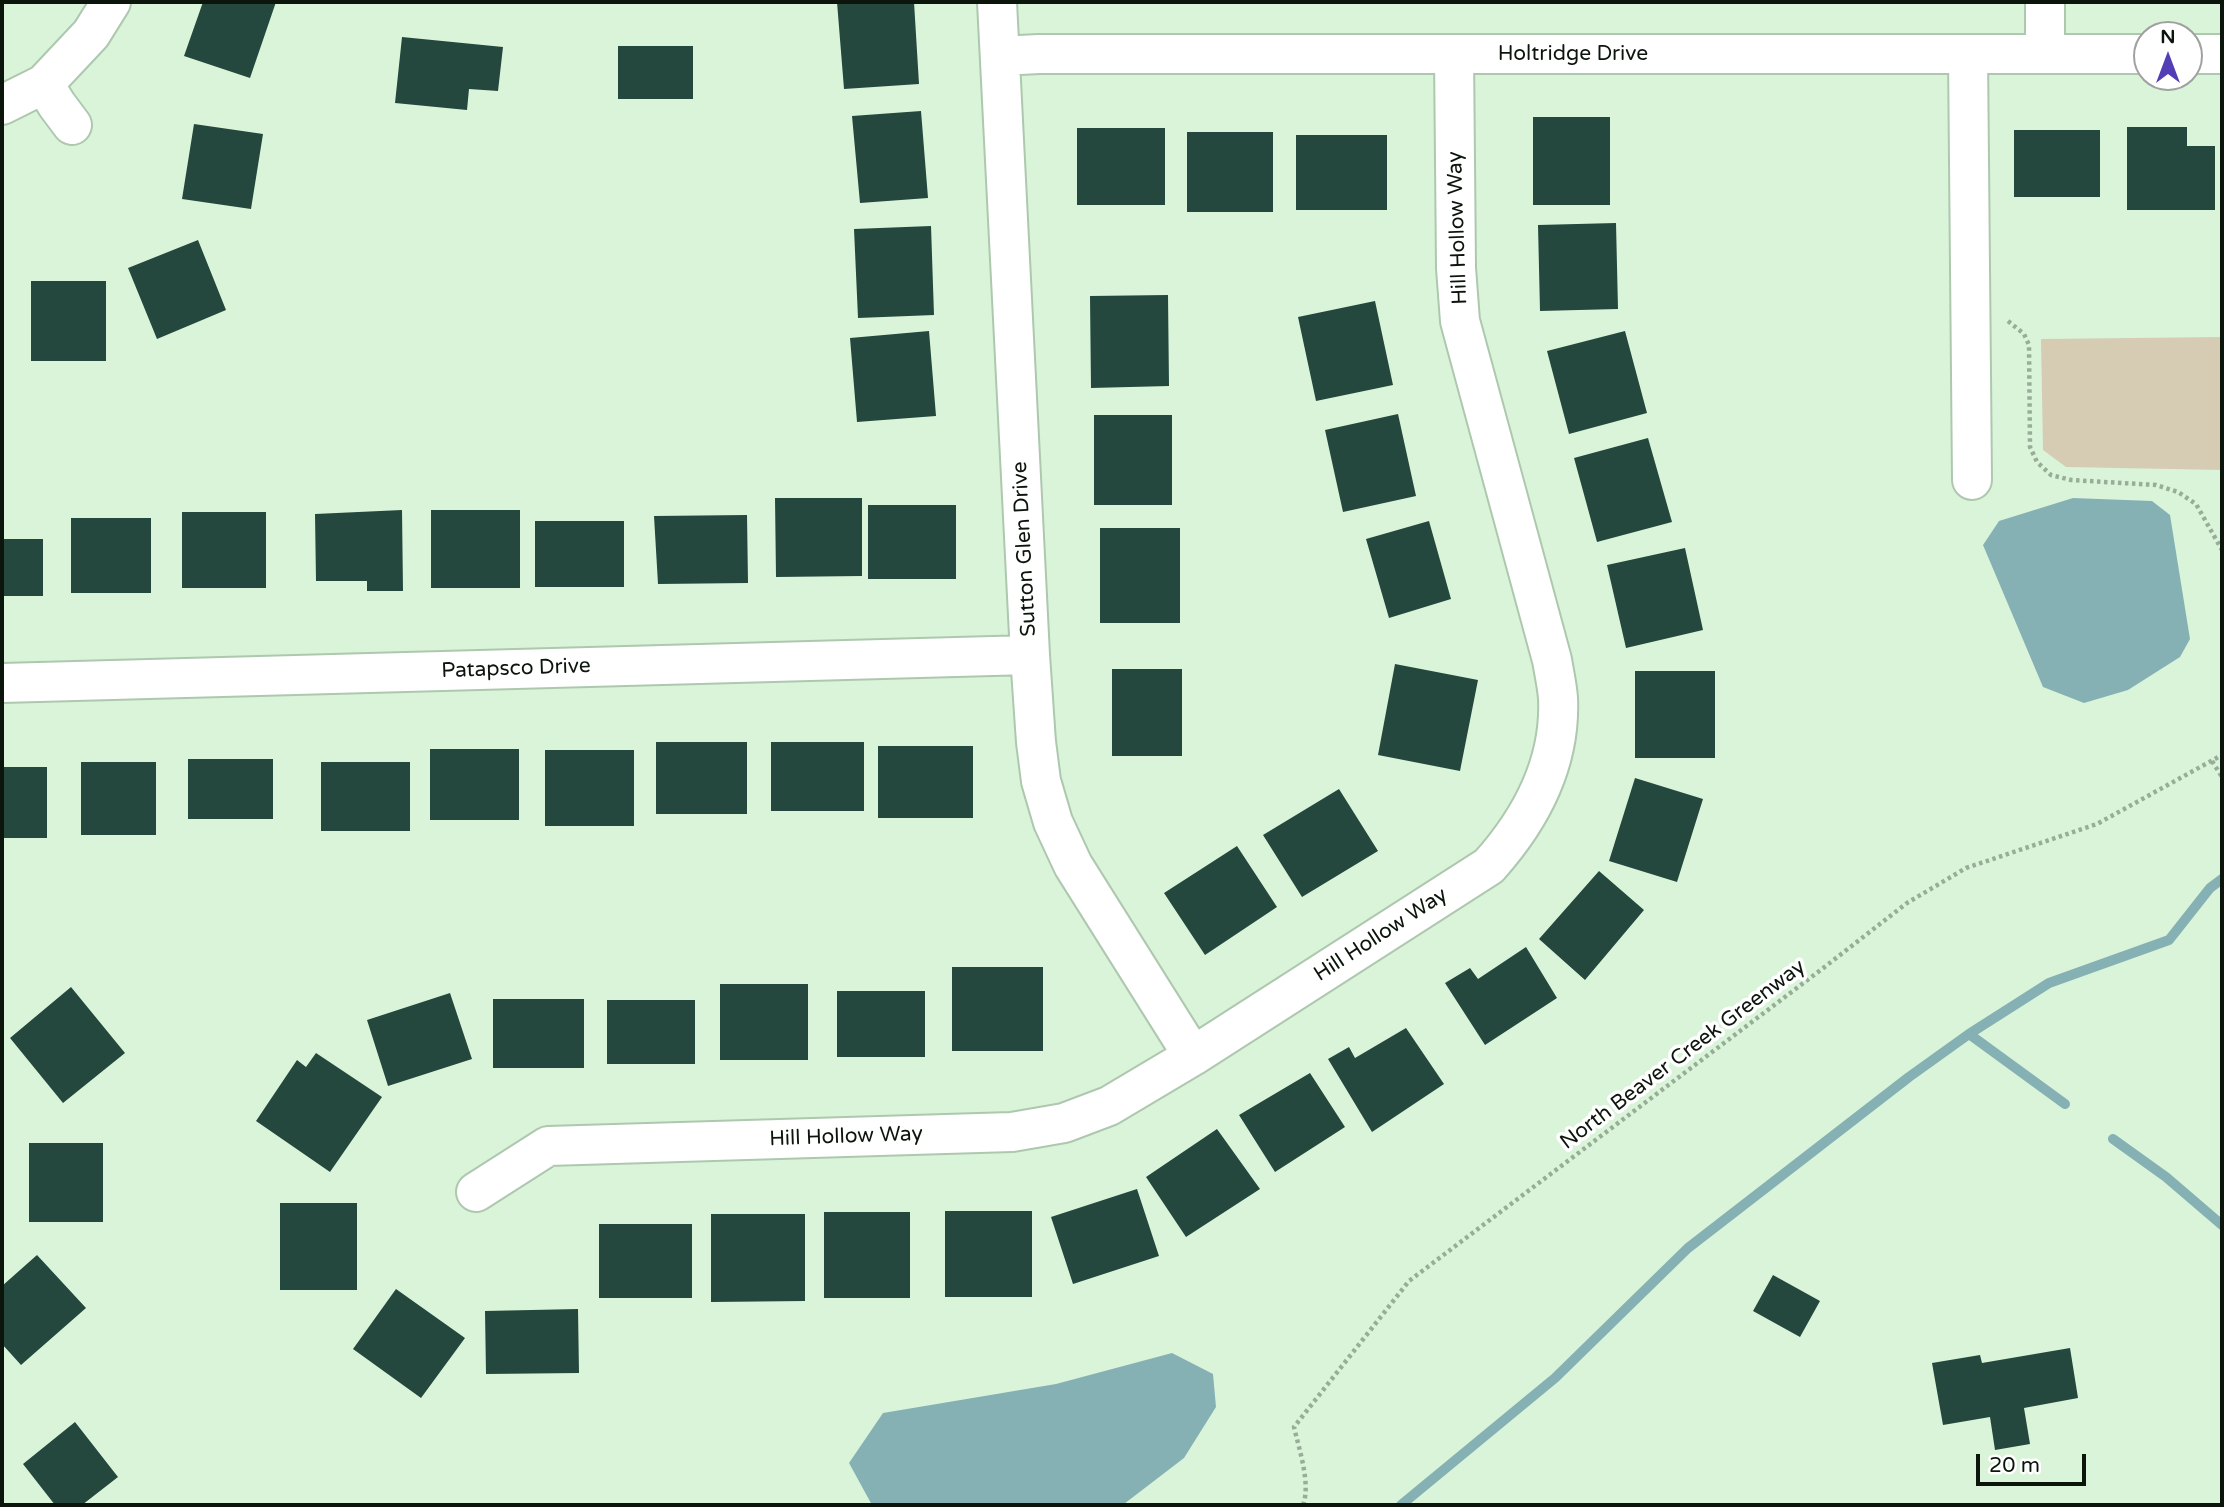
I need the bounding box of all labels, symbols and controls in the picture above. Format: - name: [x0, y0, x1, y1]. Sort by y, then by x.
- north arrow: [2133, 21, 2203, 91]
- text: N: [2160, 26, 2176, 48]
- street label: Holtridge Drive: [1498, 41, 1648, 67]
- street label: Hill Hollow Way: [1443, 151, 1473, 305]
- street label: Sutton Glen Drive: [1008, 461, 1042, 637]
- street label: Patapsco Drive: [441, 654, 591, 684]
- street label: Hill Hollow Way: [1310, 883, 1452, 987]
- street label: North Beaver Creek Greenway: [1556, 955, 1810, 1155]
- street label: Hill Hollow Way: [769, 1122, 923, 1152]
- scale bar: [1979, 1440, 2089, 1484]
- text: 20 m: [1989, 1453, 2040, 1478]

